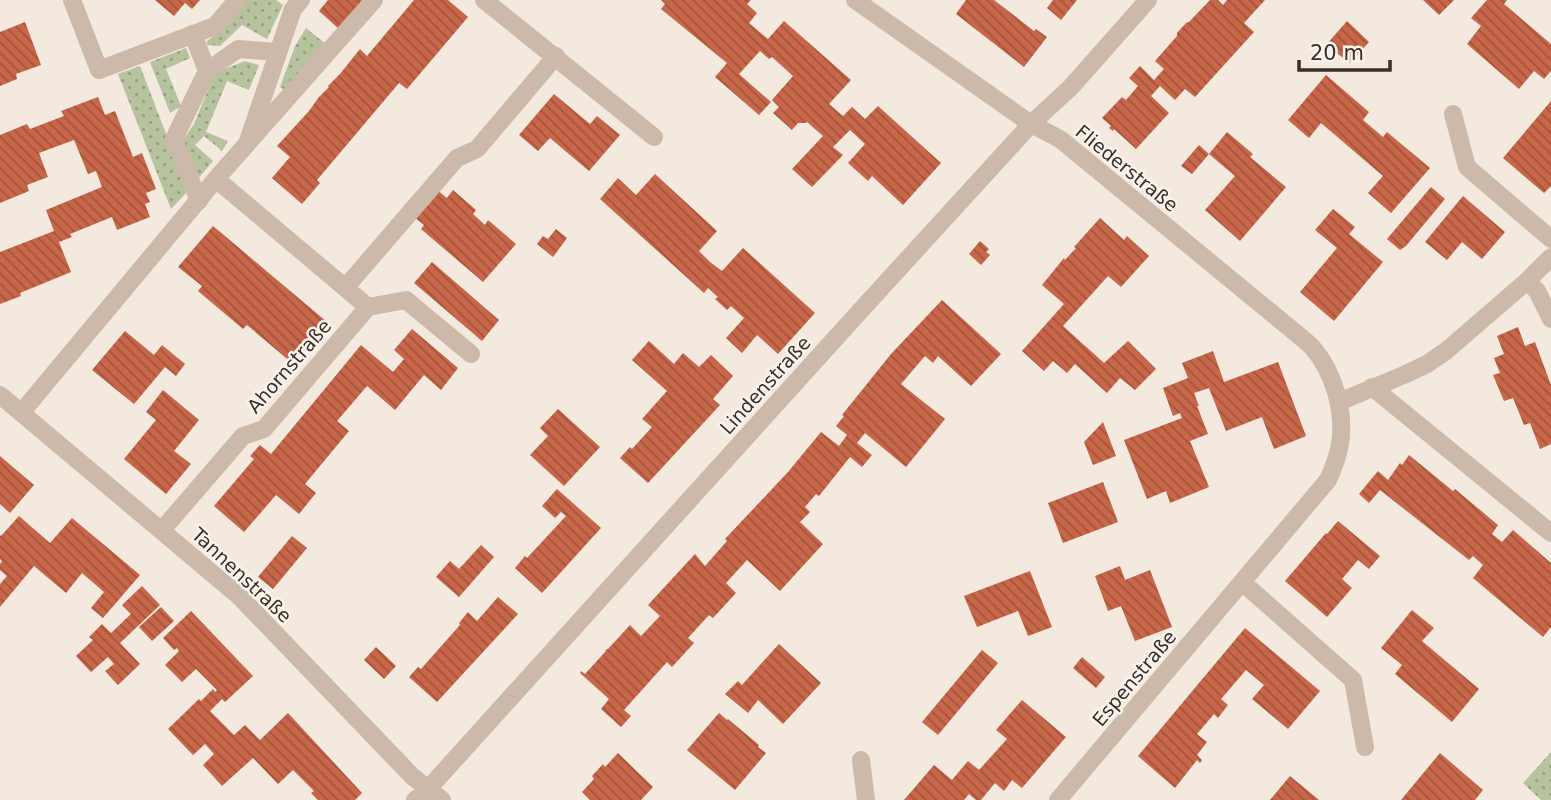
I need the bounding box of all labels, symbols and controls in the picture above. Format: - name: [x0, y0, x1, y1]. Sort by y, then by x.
- scale bar: [1299, 28, 1390, 72]
- text: 20 m: [1310, 41, 1364, 65]
- street label: Fliederstraße: [1071, 120, 1183, 216]
- street label: Ahornstraße: [242, 315, 336, 417]
- street label: Lindenstraße: [715, 332, 815, 438]
- street label: Tannenstraße: [187, 522, 296, 627]
- street label: Espenstraße: [1088, 626, 1180, 730]

